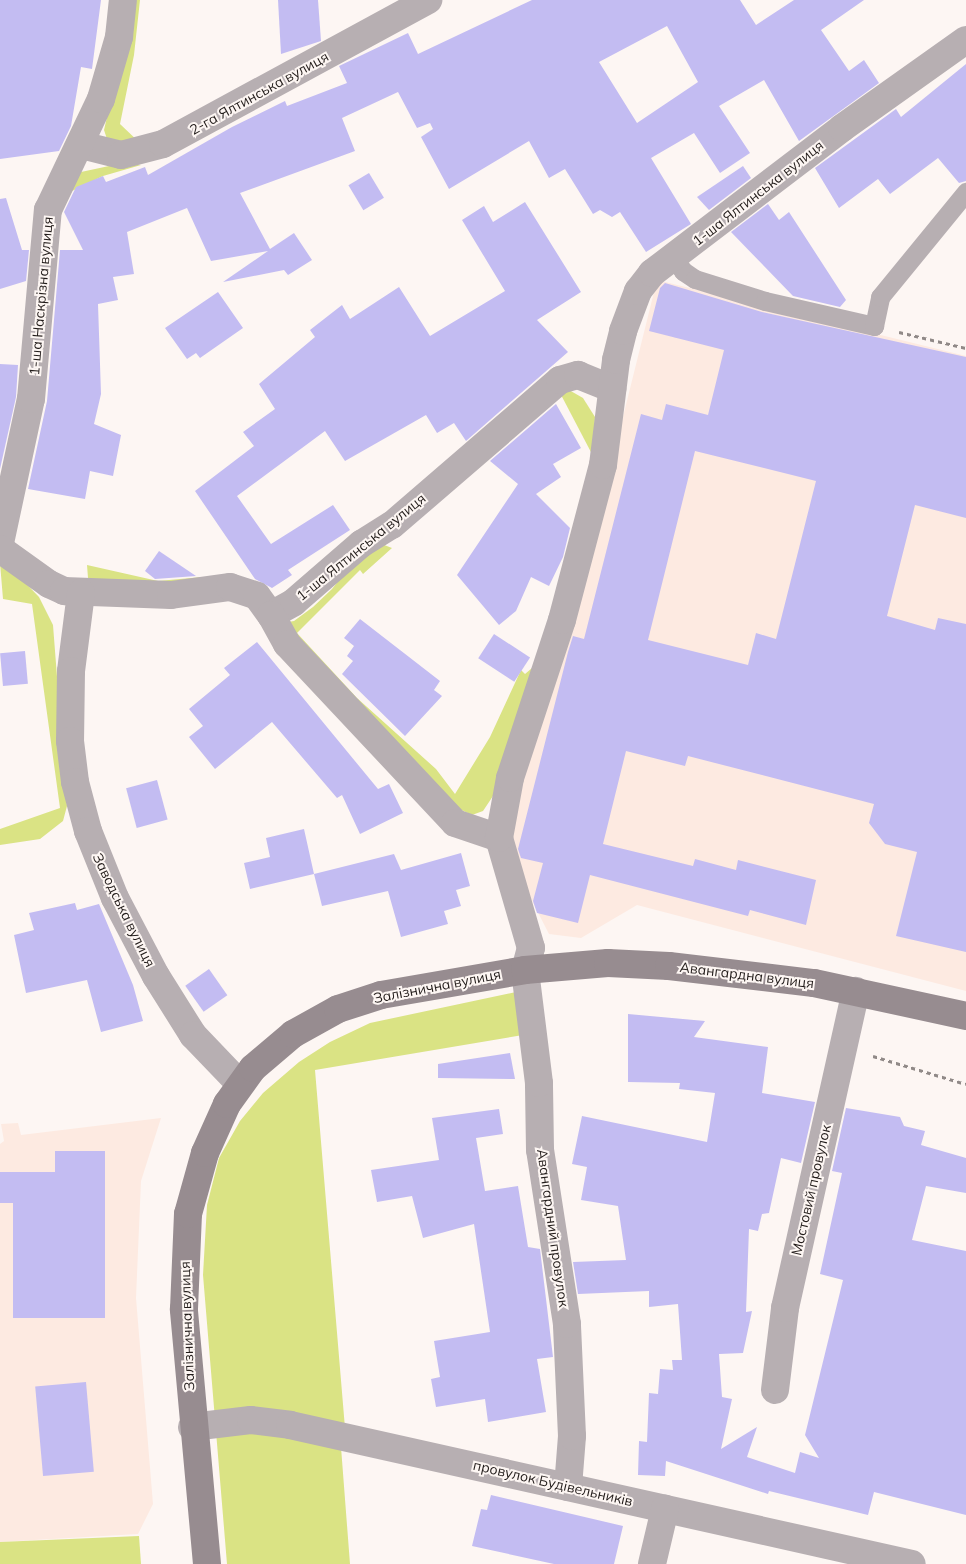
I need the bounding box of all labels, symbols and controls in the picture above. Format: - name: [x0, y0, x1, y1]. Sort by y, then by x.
- street label: 2-га Ялтинська вулиця: [187, 48, 331, 138]
- street label: 1-ша Ялтинська вулиця: [689, 137, 827, 249]
- street label: 1-ша Наскрізна вулиця: [26, 216, 56, 376]
- street label: 1-ша Ялтинська вулиця: [293, 490, 429, 604]
- street label: Заводська вулиця: [89, 850, 159, 970]
- street label: Авангардна вулиця: [679, 958, 815, 992]
- street label: Залізнична вулиця: [372, 965, 502, 1007]
- street label: Мостовий провулок: [788, 1123, 834, 1257]
- street label: Авангардний провулок: [534, 1148, 572, 1308]
- street label: Залізнична вулиця: [176, 1261, 198, 1391]
- street label: провулок Будівельників: [472, 1456, 634, 1510]

